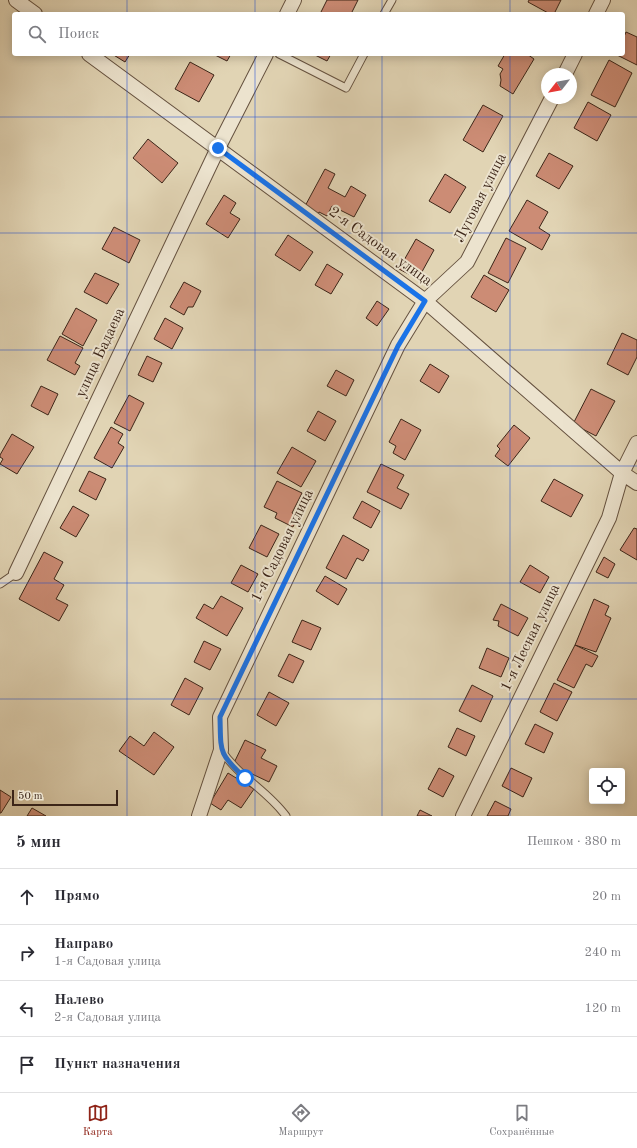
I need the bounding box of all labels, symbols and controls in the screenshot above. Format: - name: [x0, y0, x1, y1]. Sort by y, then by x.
- search box: [12, 12, 625, 56]
- icon: search: [26, 23, 48, 45]
- text: Поиск: [58, 27, 99, 42]
- north arrow: [541, 68, 577, 104]
- route end: [209, 139, 227, 157]
- street label: Луговая улица: [452, 151, 510, 245]
- street label: 2-я Садовая улица: [326, 205, 435, 290]
- street label: улица Бадаева: [74, 305, 129, 400]
- street label: 1-я Садовая улица: [249, 487, 317, 605]
- street label: 1-я Лесная улица: [499, 581, 564, 694]
- map controls: [589, 768, 625, 804]
- button: locate: [589, 768, 625, 804]
- route start: [236, 769, 254, 787]
- scale bar: [12, 788, 118, 807]
- text: 50 m: [18, 791, 43, 802]
- text: 5 мин: [16, 834, 61, 851]
- text: Пешком · 380 m: [527, 835, 621, 848]
- icon: ahead: [16, 886, 38, 908]
- text: Прямо: [54, 889, 100, 904]
- text: 20 m: [592, 890, 621, 903]
- text: Направо: [54, 937, 113, 952]
- icon: right: [16, 942, 38, 964]
- text: 240 m: [584, 946, 621, 959]
- text: 1-я Садовая улица: [54, 955, 161, 968]
- text: Налево: [54, 993, 104, 1008]
- icon: left: [16, 998, 38, 1020]
- text: 120 m: [584, 1002, 621, 1015]
- text: 2-я Садовая улица: [54, 1011, 161, 1024]
- icon: arrive: [16, 1054, 38, 1076]
- text: Пункт назначения: [54, 1057, 181, 1072]
- tab: Карта: [83, 1102, 113, 1140]
- tab: Маршрут: [278, 1102, 324, 1140]
- tab: Сохранённые: [489, 1102, 554, 1140]

